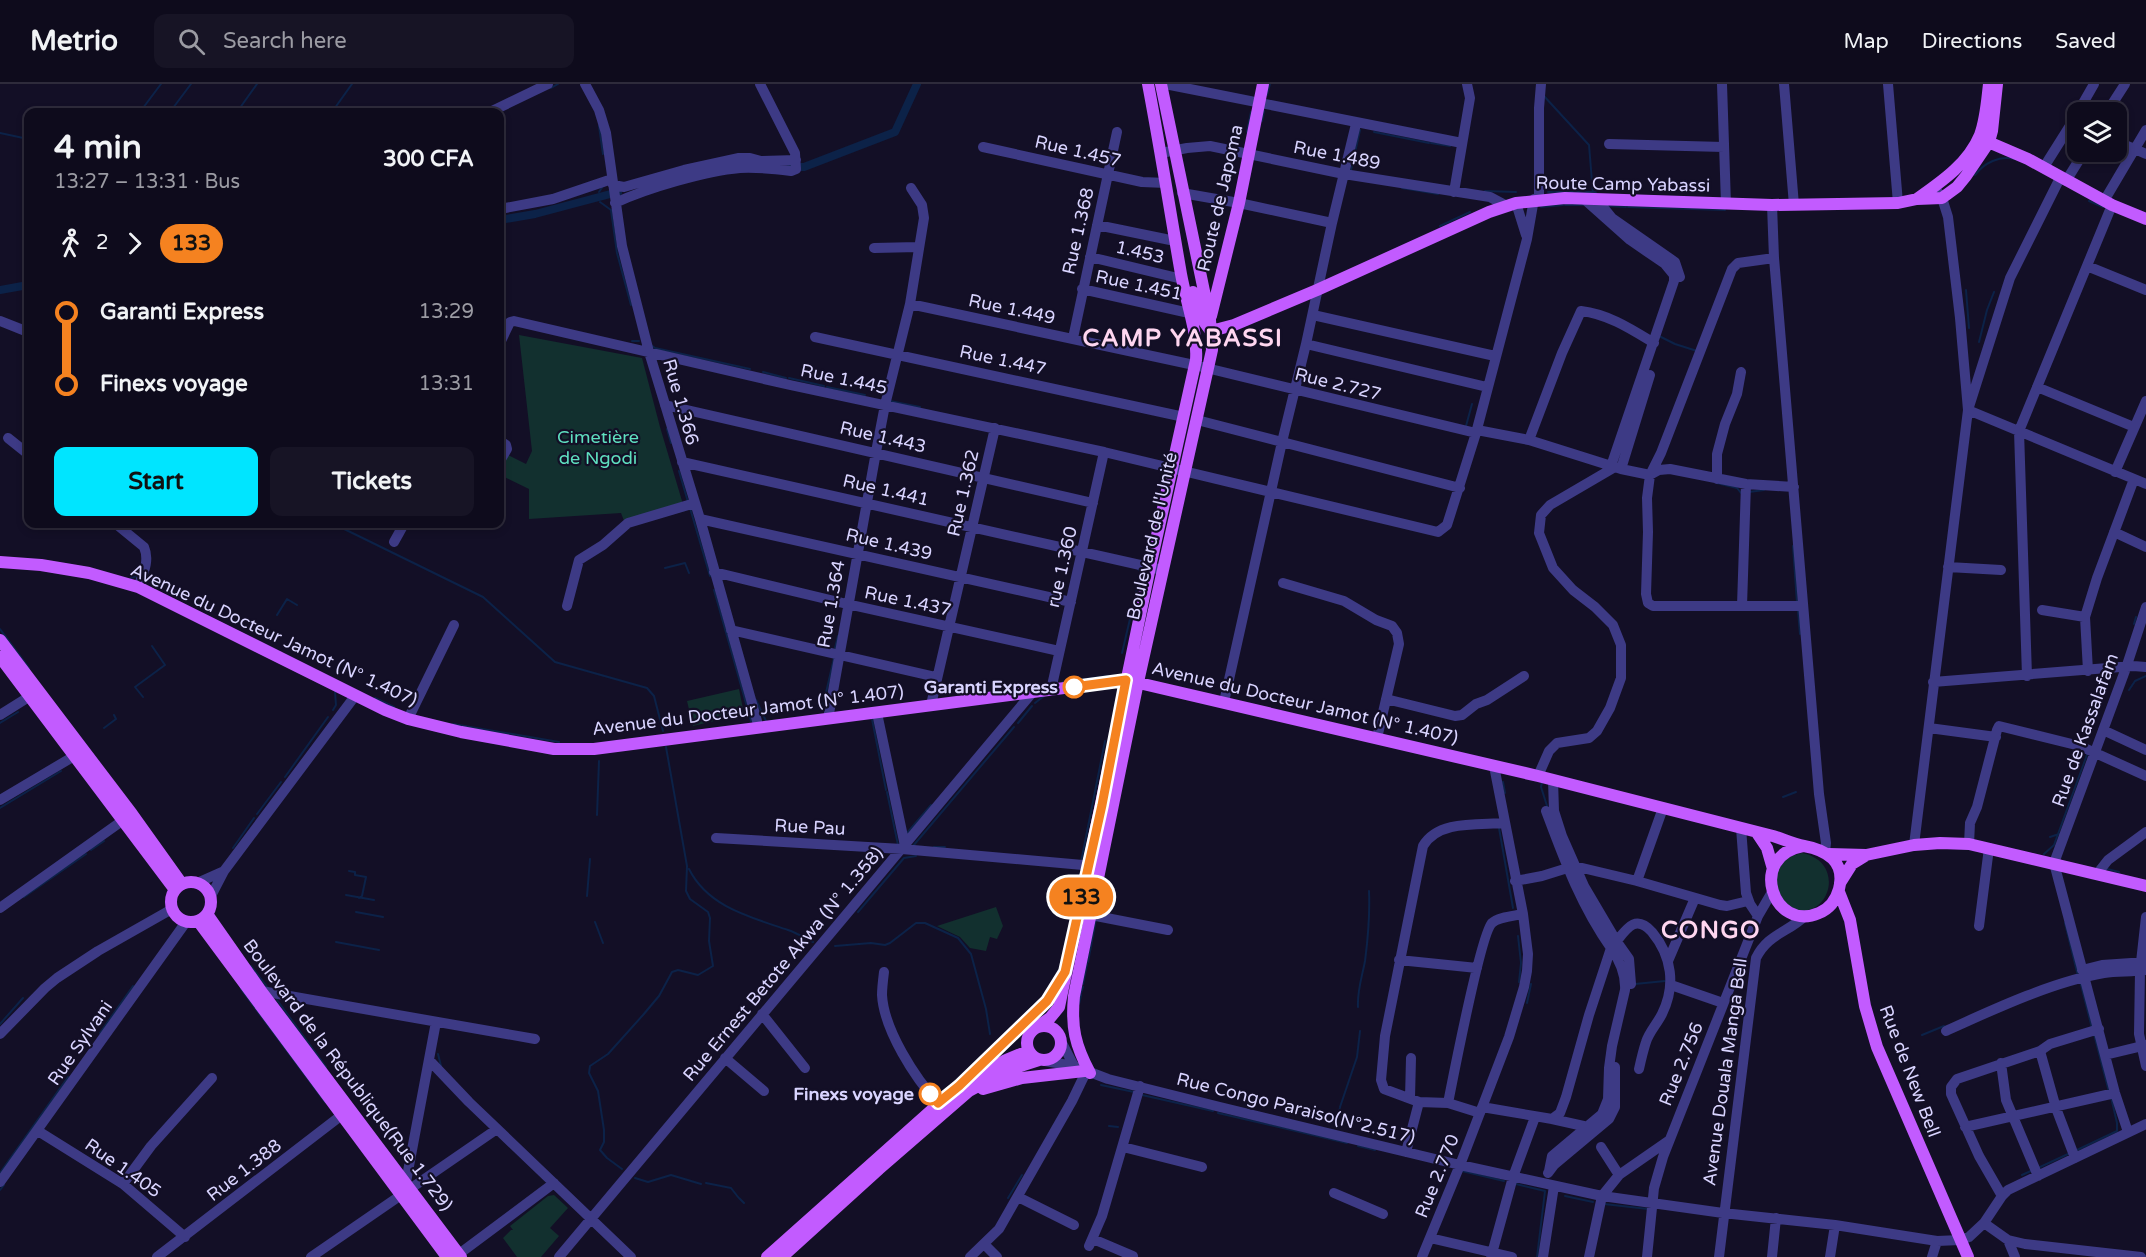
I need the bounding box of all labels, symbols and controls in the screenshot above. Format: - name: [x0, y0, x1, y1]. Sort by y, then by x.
- search box: [154, 14, 574, 68]
- text: Metrio: [30, 24, 118, 58]
- icon: search: [175, 25, 208, 58]
- text: Search here: [223, 28, 347, 54]
- text: Map: [1843, 29, 1889, 54]
- text: Directions: [1922, 29, 2022, 54]
- text: Saved: [2055, 29, 2116, 54]
- map controls: [2067, 102, 2127, 162]
- button: layers: [2067, 102, 2127, 162]
- street label: Route de Japoma: [1192, 122, 1248, 274]
- text: 4 min: [54, 128, 142, 167]
- street label: Rue 1.457: [1033, 130, 1123, 172]
- street label: Rue 1.489: [1292, 136, 1382, 174]
- text: 300 CFA: [383, 146, 474, 172]
- text: 13:27 – 13:31 · Bus: [54, 170, 240, 194]
- street label: Route Camp Yabassi: [1535, 171, 1711, 197]
- street label: Rue 1.368: [1057, 185, 1099, 277]
- icon: walk: [54, 227, 87, 260]
- icon: forward: [118, 227, 151, 260]
- text: 2: [96, 231, 109, 255]
- text: 133: [172, 231, 211, 256]
- street label: 1.453: [1113, 236, 1167, 268]
- street label: Rue 1.451: [1094, 265, 1184, 305]
- street label: Rue 1.449: [967, 289, 1057, 329]
- text: Garanti Express: [100, 299, 264, 325]
- text: 13:29: [419, 300, 474, 324]
- district label: CAMP YABASSI: [1083, 324, 1283, 353]
- street label: Rue 1.447: [958, 340, 1048, 380]
- street label: Rue 1.366: [658, 356, 704, 448]
- street label: Rue 1.445: [799, 359, 889, 399]
- street label: Rue 2.727: [1292, 363, 1384, 405]
- text: Finexs voyage: [100, 371, 248, 397]
- text: 13:31: [419, 372, 474, 396]
- street label: Rue 1.443: [838, 416, 928, 458]
- park label: Cimetière de Ngodi: [557, 426, 639, 469]
- button: Start: [54, 447, 258, 516]
- button: Tickets: [270, 447, 474, 516]
- street label: Rue 1.362: [942, 447, 984, 539]
- street label: Boulevard de l'Unité: [1122, 450, 1182, 622]
- street label: Rue 1.441: [841, 469, 931, 511]
- street label: Rue 1.439: [844, 523, 934, 565]
- street label: rue 1.360: [1042, 524, 1082, 610]
- street label: Rue 1.364: [812, 558, 850, 650]
- street label: Avenue du Docteur Jamot (N° 1.407): [127, 559, 421, 711]
- street label: Rue 1.437: [863, 581, 953, 621]
- street label: Rue de Kassalafam: [2047, 650, 2123, 810]
- street label: Avenue du Docteur Jamot (N° 1.407): [1150, 657, 1460, 749]
- place label: Garanti Express: [924, 676, 1058, 698]
- marker: Garanti Express: [1063, 676, 1085, 698]
- street label: Avenue du Docteur Jamot (N° 1.407): [591, 680, 905, 740]
- street label: Rue Pau: [774, 814, 846, 840]
- street label: Rue Ernest Betote Akwa (N° 1.358): [678, 842, 888, 1086]
- line badge: 133: [1046, 878, 1116, 916]
- text: 133: [1061, 885, 1101, 910]
- district label: CONGO: [1661, 916, 1761, 945]
- street label: Boulevard de la République(Rue 1.729): [239, 935, 457, 1215]
- street label: Avenue Douala Manga Bell: [1698, 957, 1752, 1187]
- street label: Rue Sylvani: [43, 996, 117, 1090]
- street label: Rue de New Bell: [1875, 1002, 1945, 1140]
- street label: Rue 2.756: [1654, 1019, 1708, 1109]
- street label: Rue Congo Paraiso(N°2.517): [1174, 1068, 1418, 1148]
- place label: Finexs voyage: [793, 1083, 914, 1105]
- marker: Finexs voyage: [919, 1083, 941, 1105]
- street label: Rue 2.770: [1410, 1131, 1464, 1221]
- street label: Rue 1.405: [81, 1134, 165, 1202]
- street label: Rue 1.388: [202, 1134, 286, 1206]

